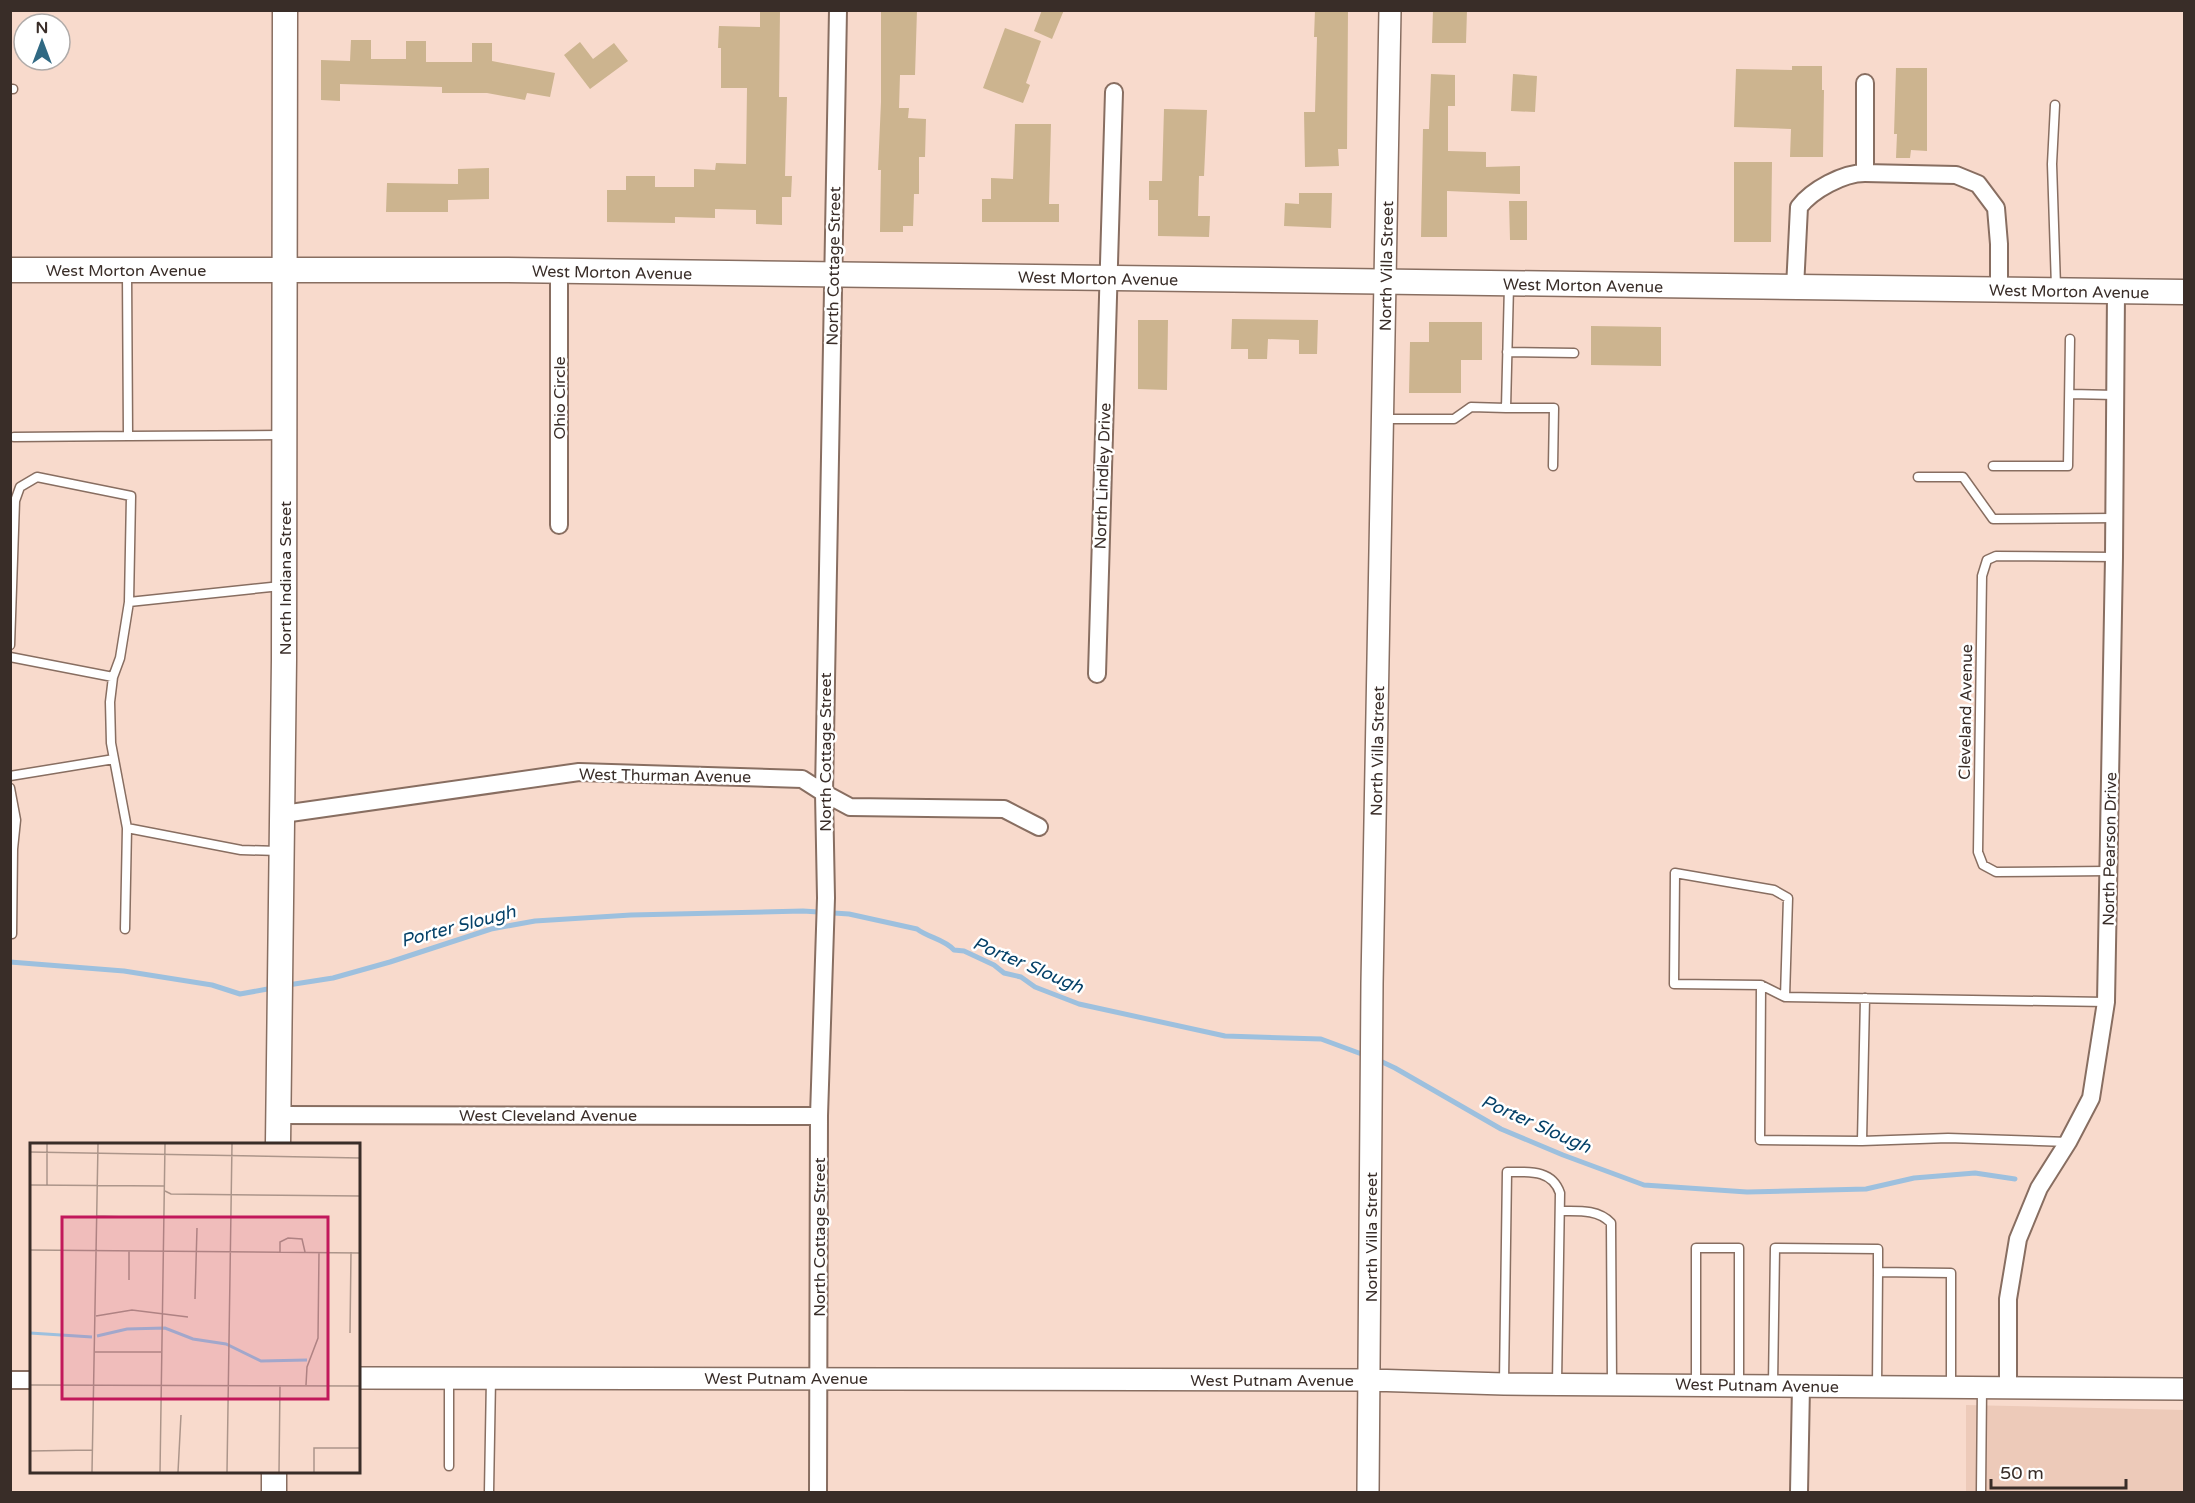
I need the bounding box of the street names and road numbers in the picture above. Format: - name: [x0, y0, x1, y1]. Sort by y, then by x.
- street label: North Cottage Street: [823, 186, 845, 346]
- street label: North Villa Street: [1376, 201, 1398, 331]
- street label: West Morton Avenue: [46, 261, 206, 281]
- street label: West Morton Avenue: [532, 262, 692, 284]
- street label: West Morton Avenue: [1018, 268, 1178, 290]
- street label: West Morton Avenue: [1503, 275, 1663, 297]
- street label: West Morton Avenue: [1989, 281, 2149, 303]
- street label: Ohio Circle: [550, 356, 570, 440]
- street label: North Lindley Drive: [1090, 402, 1116, 550]
- street label: North Indiana Street: [276, 501, 296, 655]
- street label: Cleveland Avenue: [1955, 644, 1977, 780]
- street label: North Cottage Street: [816, 672, 836, 832]
- street label: North Villa Street: [1367, 686, 1389, 816]
- street label: West Thurman Avenue: [579, 764, 751, 788]
- street label: North Pearson Drive: [2099, 772, 2121, 926]
- street label: West Cleveland Avenue: [459, 1106, 637, 1126]
- street label: North Cottage Street: [810, 1157, 830, 1317]
- street label: North Villa Street: [1362, 1172, 1382, 1302]
- street label: West Putnam Avenue: [704, 1369, 868, 1389]
- street label: West Putnam Avenue: [1190, 1371, 1354, 1391]
- street label: West Putnam Avenue: [1675, 1375, 1839, 1397]

